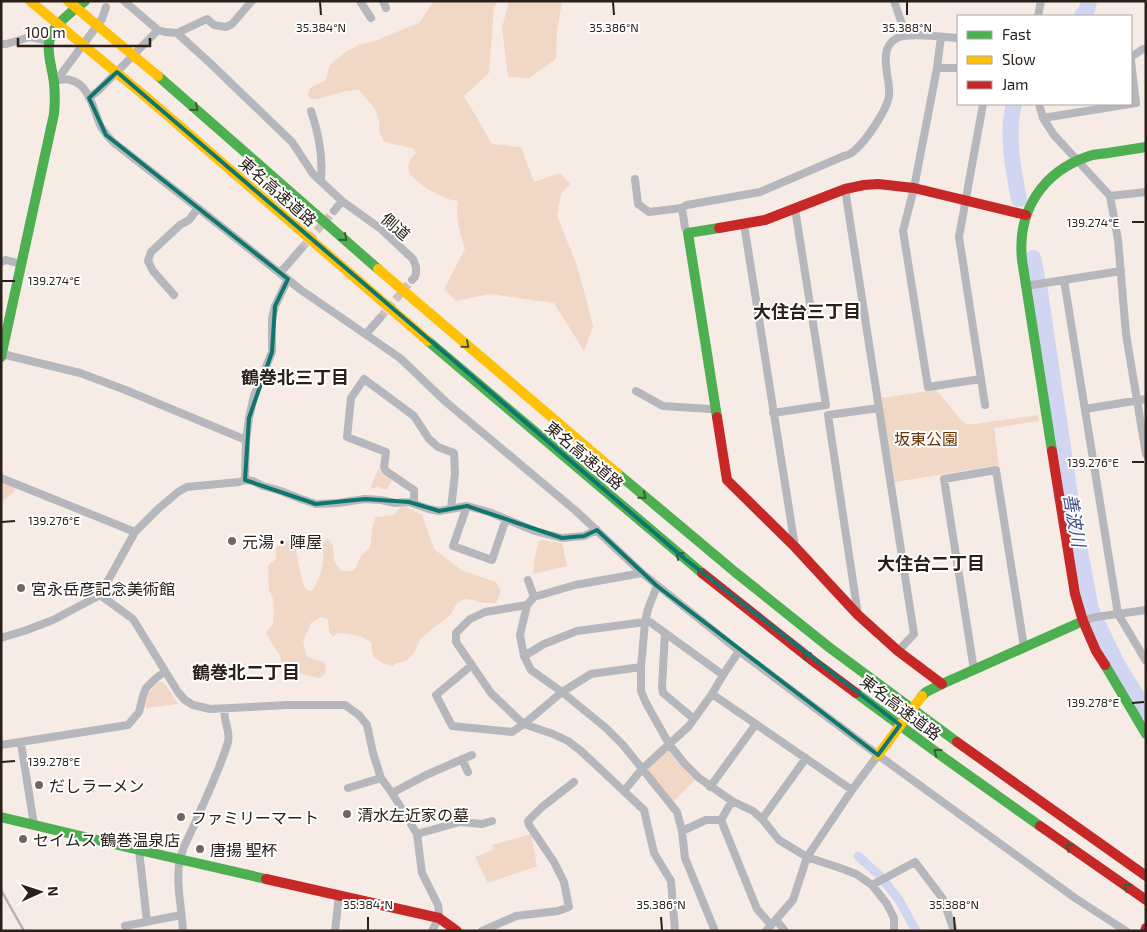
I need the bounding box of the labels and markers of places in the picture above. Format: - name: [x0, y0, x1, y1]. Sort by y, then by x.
- place label: 元湯・陣屋: [242, 532, 322, 551]
- marker: 元湯・陣屋: [226, 535, 238, 547]
- place label: 宮永岳彦記念美術館: [31, 579, 175, 598]
- marker: 宮永岳彦記念美術館: [15, 582, 27, 594]
- place label: だしラーメン: [49, 776, 144, 795]
- marker: だしラーメン: [33, 779, 45, 791]
- place label: 清水左近家の墓: [357, 805, 469, 824]
- place label: ファミリーマート: [191, 808, 319, 827]
- marker: 清水左近家の墓: [341, 808, 353, 820]
- marker: ファミリーマート: [175, 811, 187, 823]
- place label: セイムス 鶴巻温泉店: [33, 830, 180, 849]
- marker: セイムス 鶴巻温泉店: [17, 833, 29, 845]
- place label: 唐揚 聖杯: [210, 840, 278, 859]
- marker: 唐揚 聖杯: [194, 843, 206, 855]

